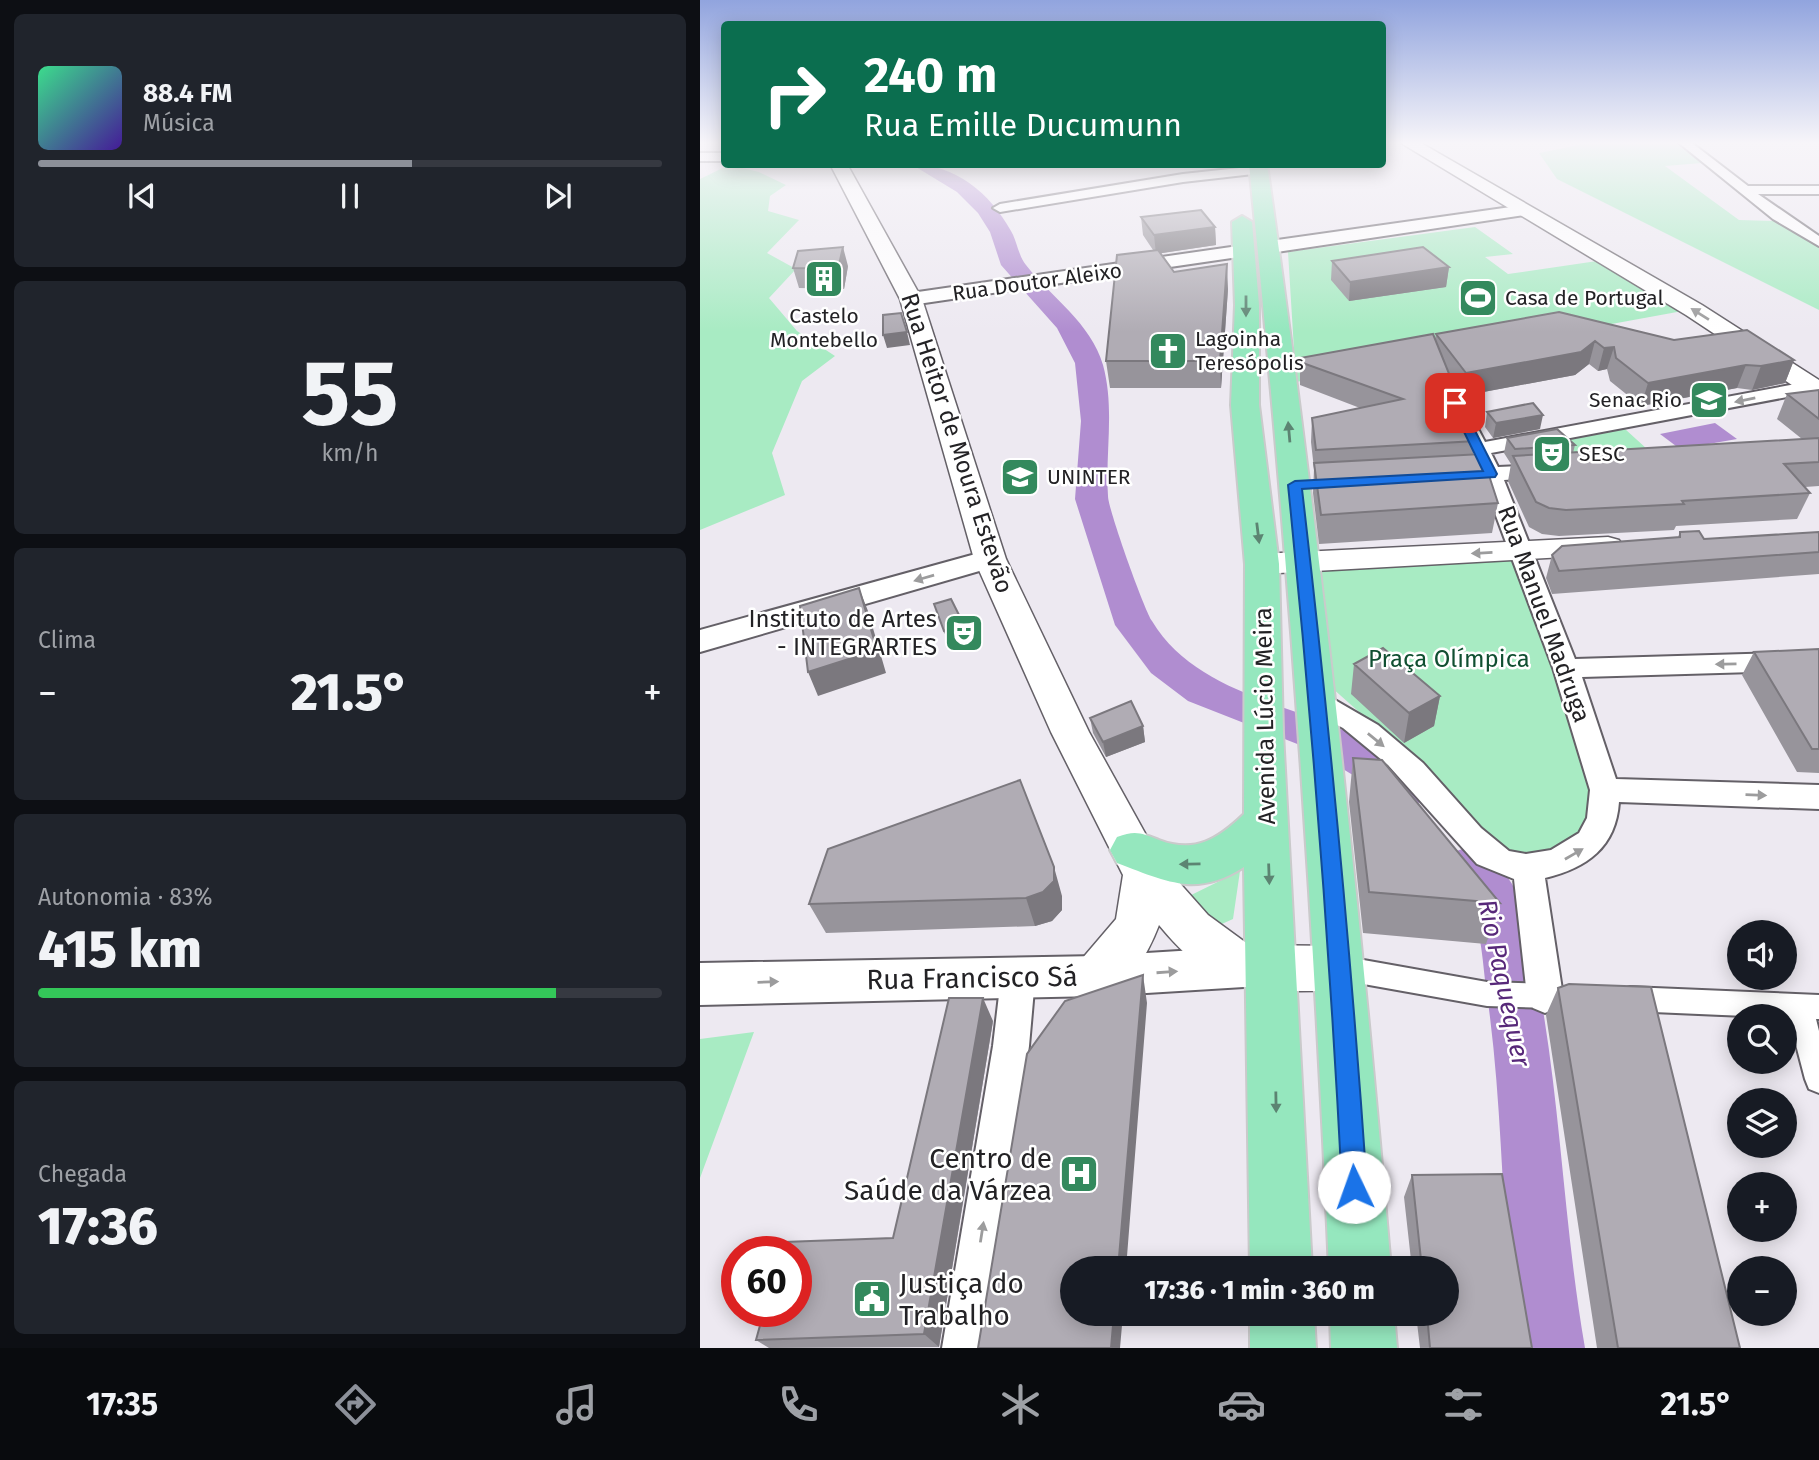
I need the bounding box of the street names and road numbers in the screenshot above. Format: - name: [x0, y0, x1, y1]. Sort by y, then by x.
- street label: Rua Doutor Aleixo: [951, 257, 1123, 307]
- street label: Rua Heitor de Moura Estevão: [895, 289, 1019, 597]
- street label: Rua Manuel Madruga: [1492, 502, 1596, 726]
- street label: Avenida Lúcio Meira: [1249, 607, 1281, 825]
- street label: Rua Francisco Sá: [866, 960, 1078, 996]

